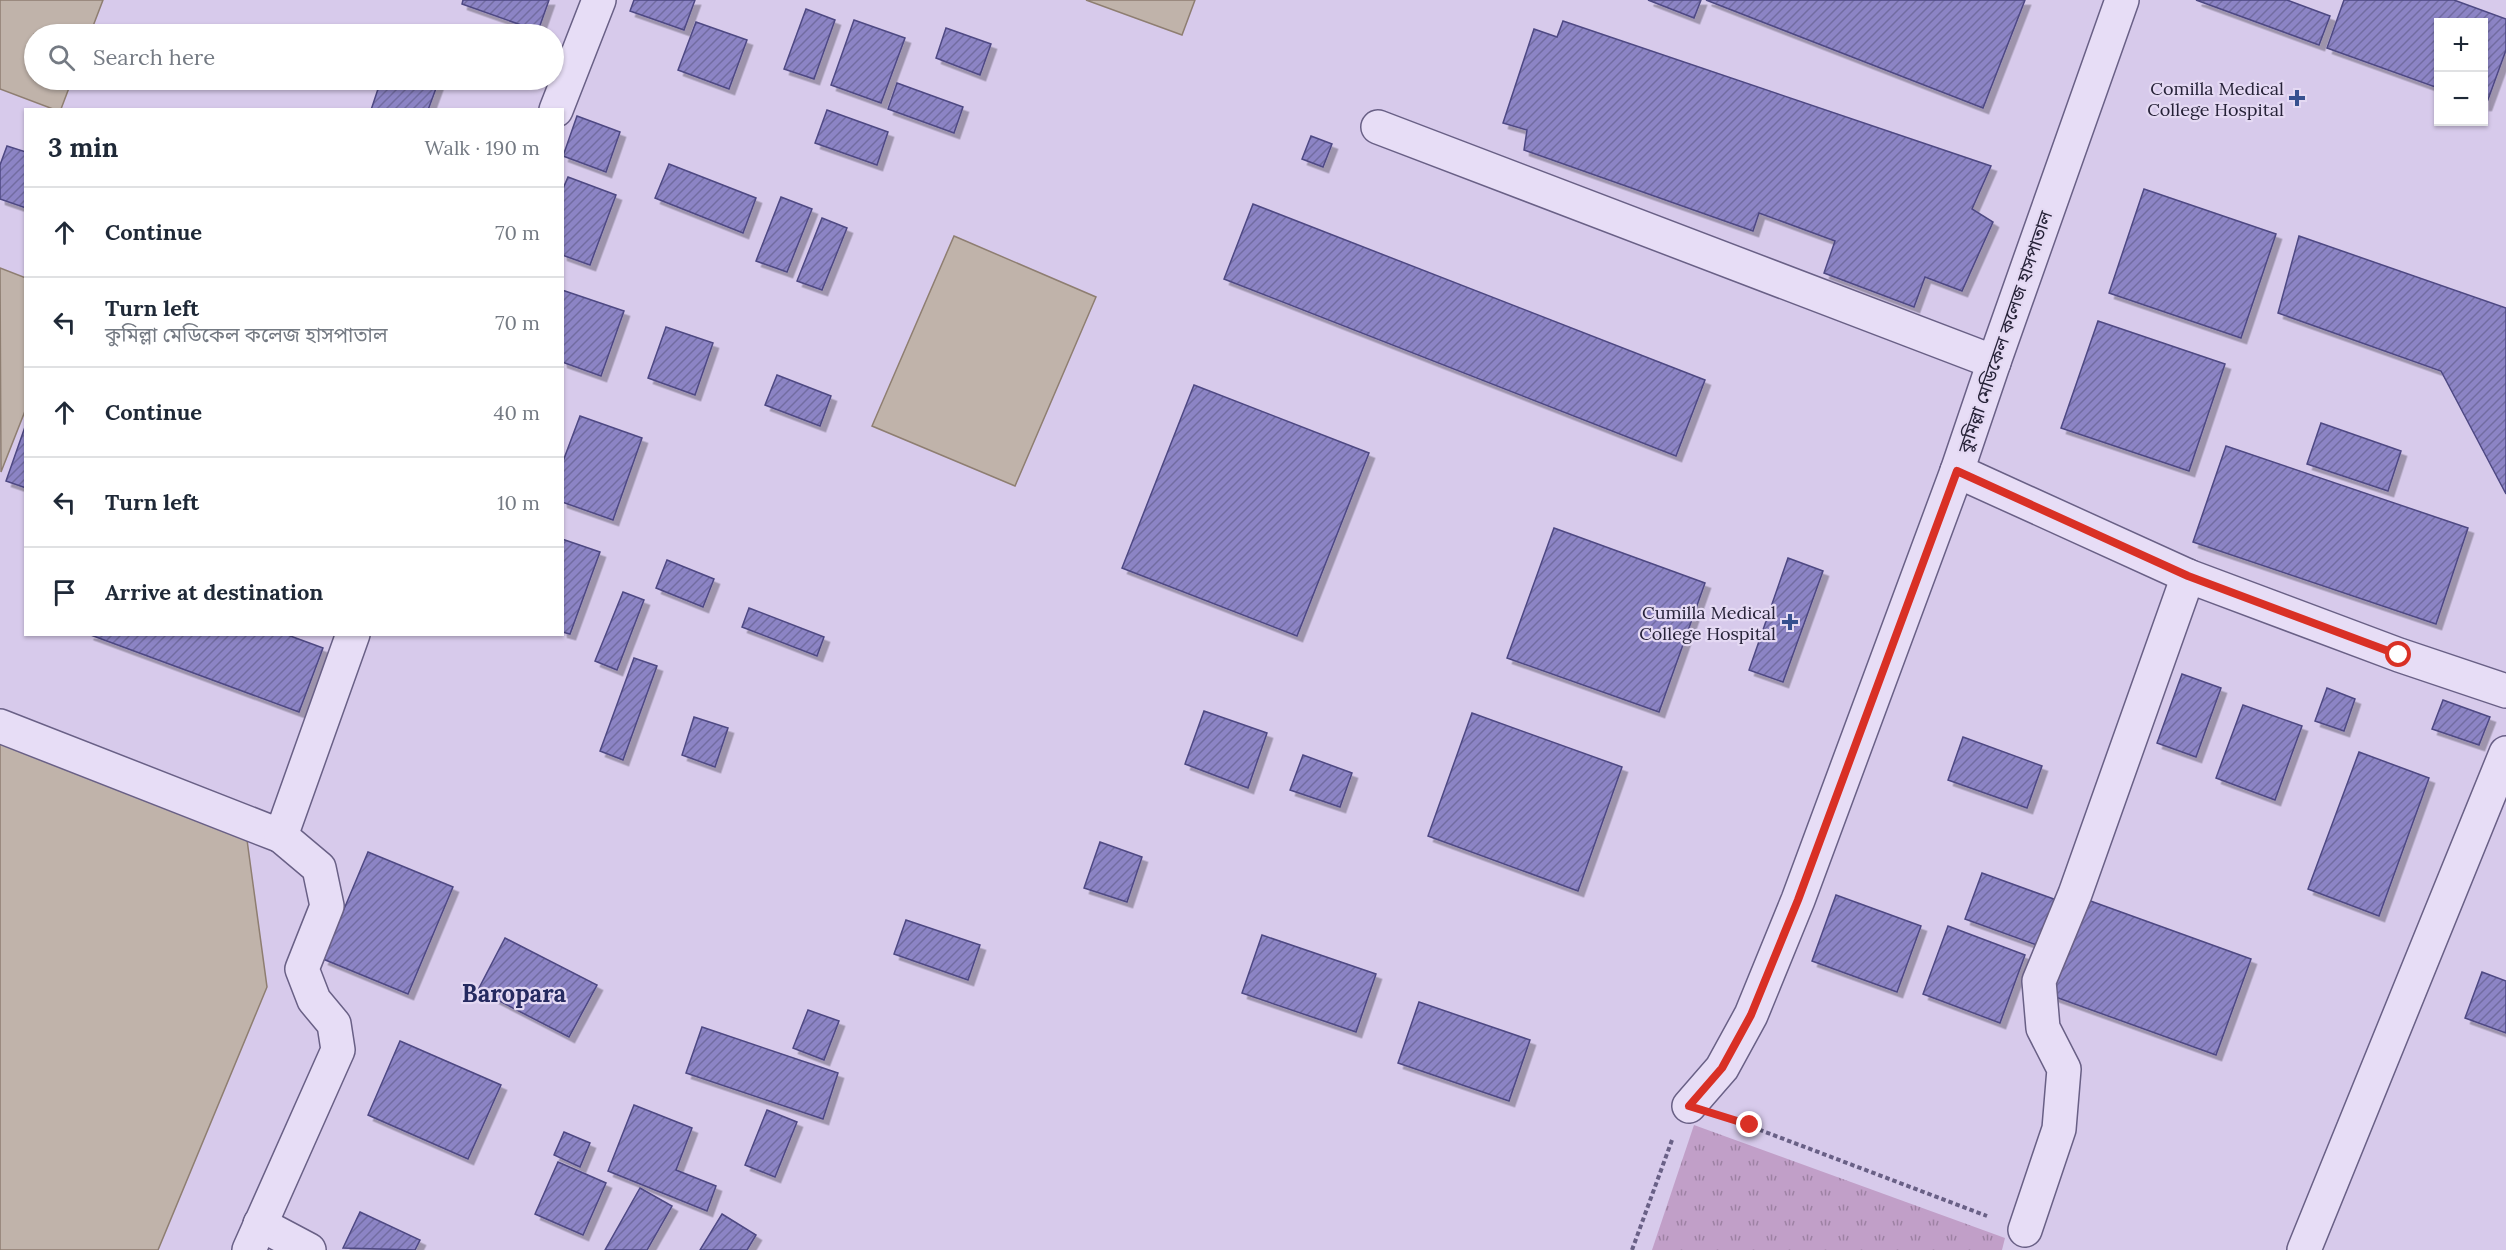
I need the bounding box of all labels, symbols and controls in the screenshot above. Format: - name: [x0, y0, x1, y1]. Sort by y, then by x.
- map controls: [2434, 18, 2488, 126]
- button: +: [2434, 18, 2488, 72]
- search box: [24, 24, 564, 90]
- icon: search: [45, 41, 78, 74]
- text: Search here: [93, 43, 215, 71]
- button: −: [2434, 72, 2488, 126]
- place label: Comilla Medical College Hospital: [2147, 77, 2284, 121]
- marker: Comilla Medical College Hospital: [2288, 89, 2306, 107]
- text: 3 min: [48, 131, 118, 164]
- text: Walk · 190 m: [424, 135, 540, 160]
- street label: কুমিল্লা মেডিকেল কলেজ হাসপাতাল: [1952, 207, 2058, 457]
- icon: ahead: [48, 216, 81, 249]
- text: Continue: [105, 218, 202, 246]
- text: 70 m: [495, 220, 540, 245]
- text: Turn left: [105, 294, 199, 322]
- icon: left: [48, 306, 81, 339]
- text: 70 m: [495, 310, 540, 335]
- text: কুমিল্লা মেডিকেল কলেজ হাসপাতাল: [105, 322, 388, 347]
- icon: ahead: [48, 396, 81, 429]
- text: Continue: [105, 398, 202, 426]
- text: 40 m: [494, 400, 540, 425]
- icon: left: [48, 486, 81, 519]
- text: Turn left: [105, 488, 199, 516]
- text: 10 m: [497, 490, 540, 515]
- icon: arrive: [48, 576, 81, 609]
- text: Arrive at destination: [105, 578, 323, 606]
- place label: Cumilla Medical College Hospital: [1639, 601, 1776, 645]
- marker: Cumilla Medical College Hospital: [1781, 613, 1799, 631]
- route start: [2385, 641, 2411, 667]
- district label: Baropara: [462, 978, 567, 1009]
- route end: [1736, 1111, 1762, 1137]

